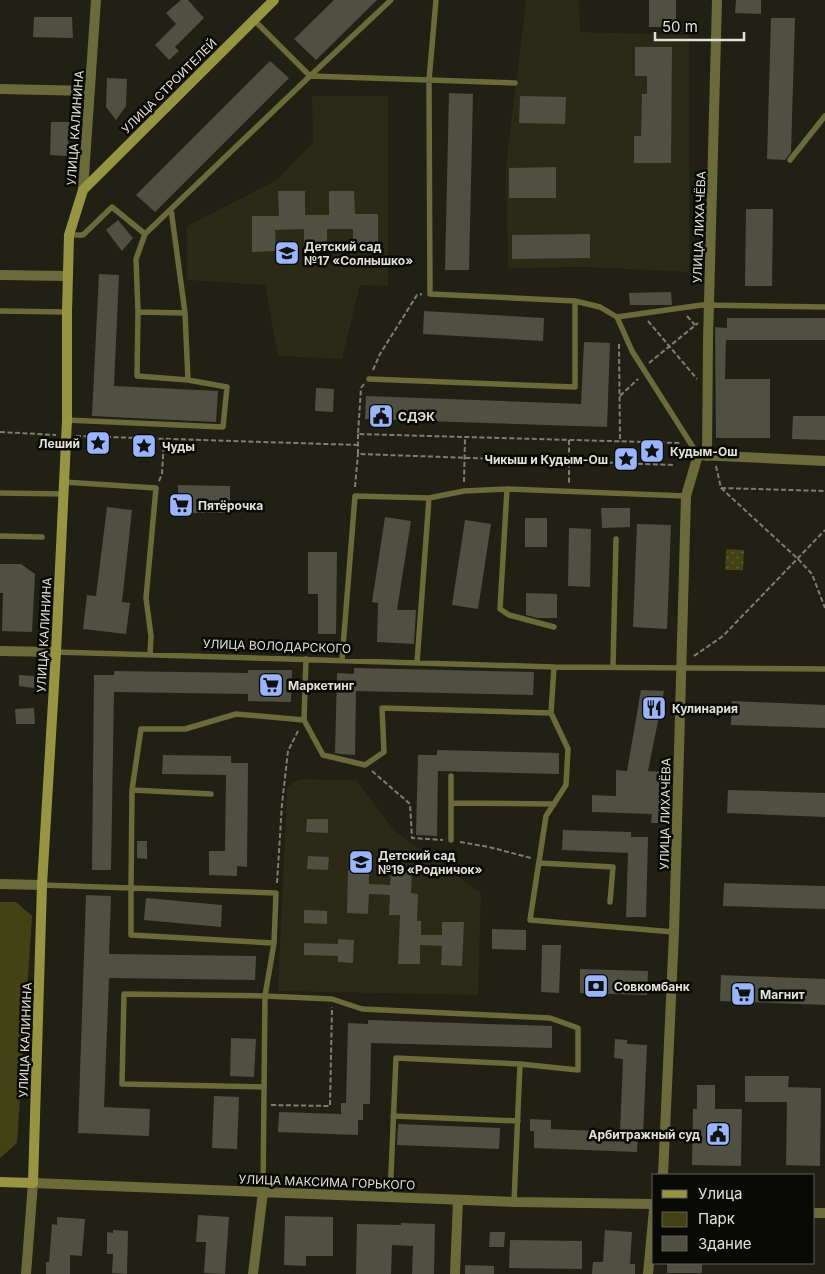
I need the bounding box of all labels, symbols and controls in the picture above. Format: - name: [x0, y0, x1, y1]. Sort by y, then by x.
- scale bar: [655, 10, 744, 42]
- text: 50 m: [662, 17, 698, 36]
- street label: УЛИЦА СТРОИТЕЛЕЙ: [118, 35, 220, 137]
- street label: УЛИЦА КАЛИНИНА: [63, 70, 87, 186]
- street label: УЛИЦА ЛИХАЧЁВА: [690, 171, 708, 283]
- place label: Детский сад №17 «Солнышко»: [304, 239, 413, 268]
- school or university icon: Детский сад №17 «Солнышко»: [274, 240, 300, 266]
- public building icon: СДЭК: [368, 403, 394, 429]
- place label: СДЭК: [398, 409, 435, 424]
- place icon: Леший: [85, 430, 111, 456]
- place icon: Чуды: [131, 433, 157, 459]
- place label: Леший: [39, 436, 80, 451]
- place icon: Кудым-Ош: [639, 438, 665, 464]
- place label: Чуды: [162, 439, 195, 454]
- place label: Кудым-Ош: [670, 444, 737, 459]
- place icon: Чикыш и Кудым-Ош: [613, 446, 639, 472]
- place label: Чикыш и Кудым-Ош: [484, 452, 608, 467]
- supermarket icon: Пятёрочка: [168, 492, 194, 518]
- place label: Пятёрочка: [198, 498, 263, 513]
- street label: УЛИЦА КАЛИНИНА: [33, 577, 55, 693]
- street label: УЛИЦА ВОЛОДАРСКОГО: [203, 636, 351, 656]
- supermarket icon: Маркетинг: [258, 672, 284, 698]
- place label: Маркетинг: [288, 678, 355, 693]
- restaurant icon: Кулинария: [641, 695, 667, 721]
- place label: Кулинария: [672, 701, 738, 716]
- street label: УЛИЦА ЛИХАЧЁВА: [657, 758, 673, 870]
- place label: Детский сад №19 «Родничок»: [378, 848, 483, 877]
- school or university icon: Детский сад №19 «Родничок»: [348, 849, 374, 875]
- bank icon: Совкомбанк: [583, 973, 609, 999]
- place label: Совкомбанк: [614, 979, 690, 994]
- supermarket icon: Магнит: [730, 981, 756, 1007]
- street label: УЛИЦА КАЛИНИНА: [15, 982, 35, 1098]
- place label: Магнит: [760, 987, 805, 1002]
- public building icon: Арбитражный суд: [705, 1121, 731, 1147]
- place label: Арбитражный суд: [588, 1127, 700, 1142]
- street label: УЛИЦА МАКСИМА ГОРЬКОГО: [238, 1171, 416, 1193]
- legend: [652, 1174, 815, 1264]
- text: Улица: [698, 1184, 742, 1203]
- text: Парк: [698, 1209, 735, 1228]
- text: Здание: [698, 1234, 752, 1253]

